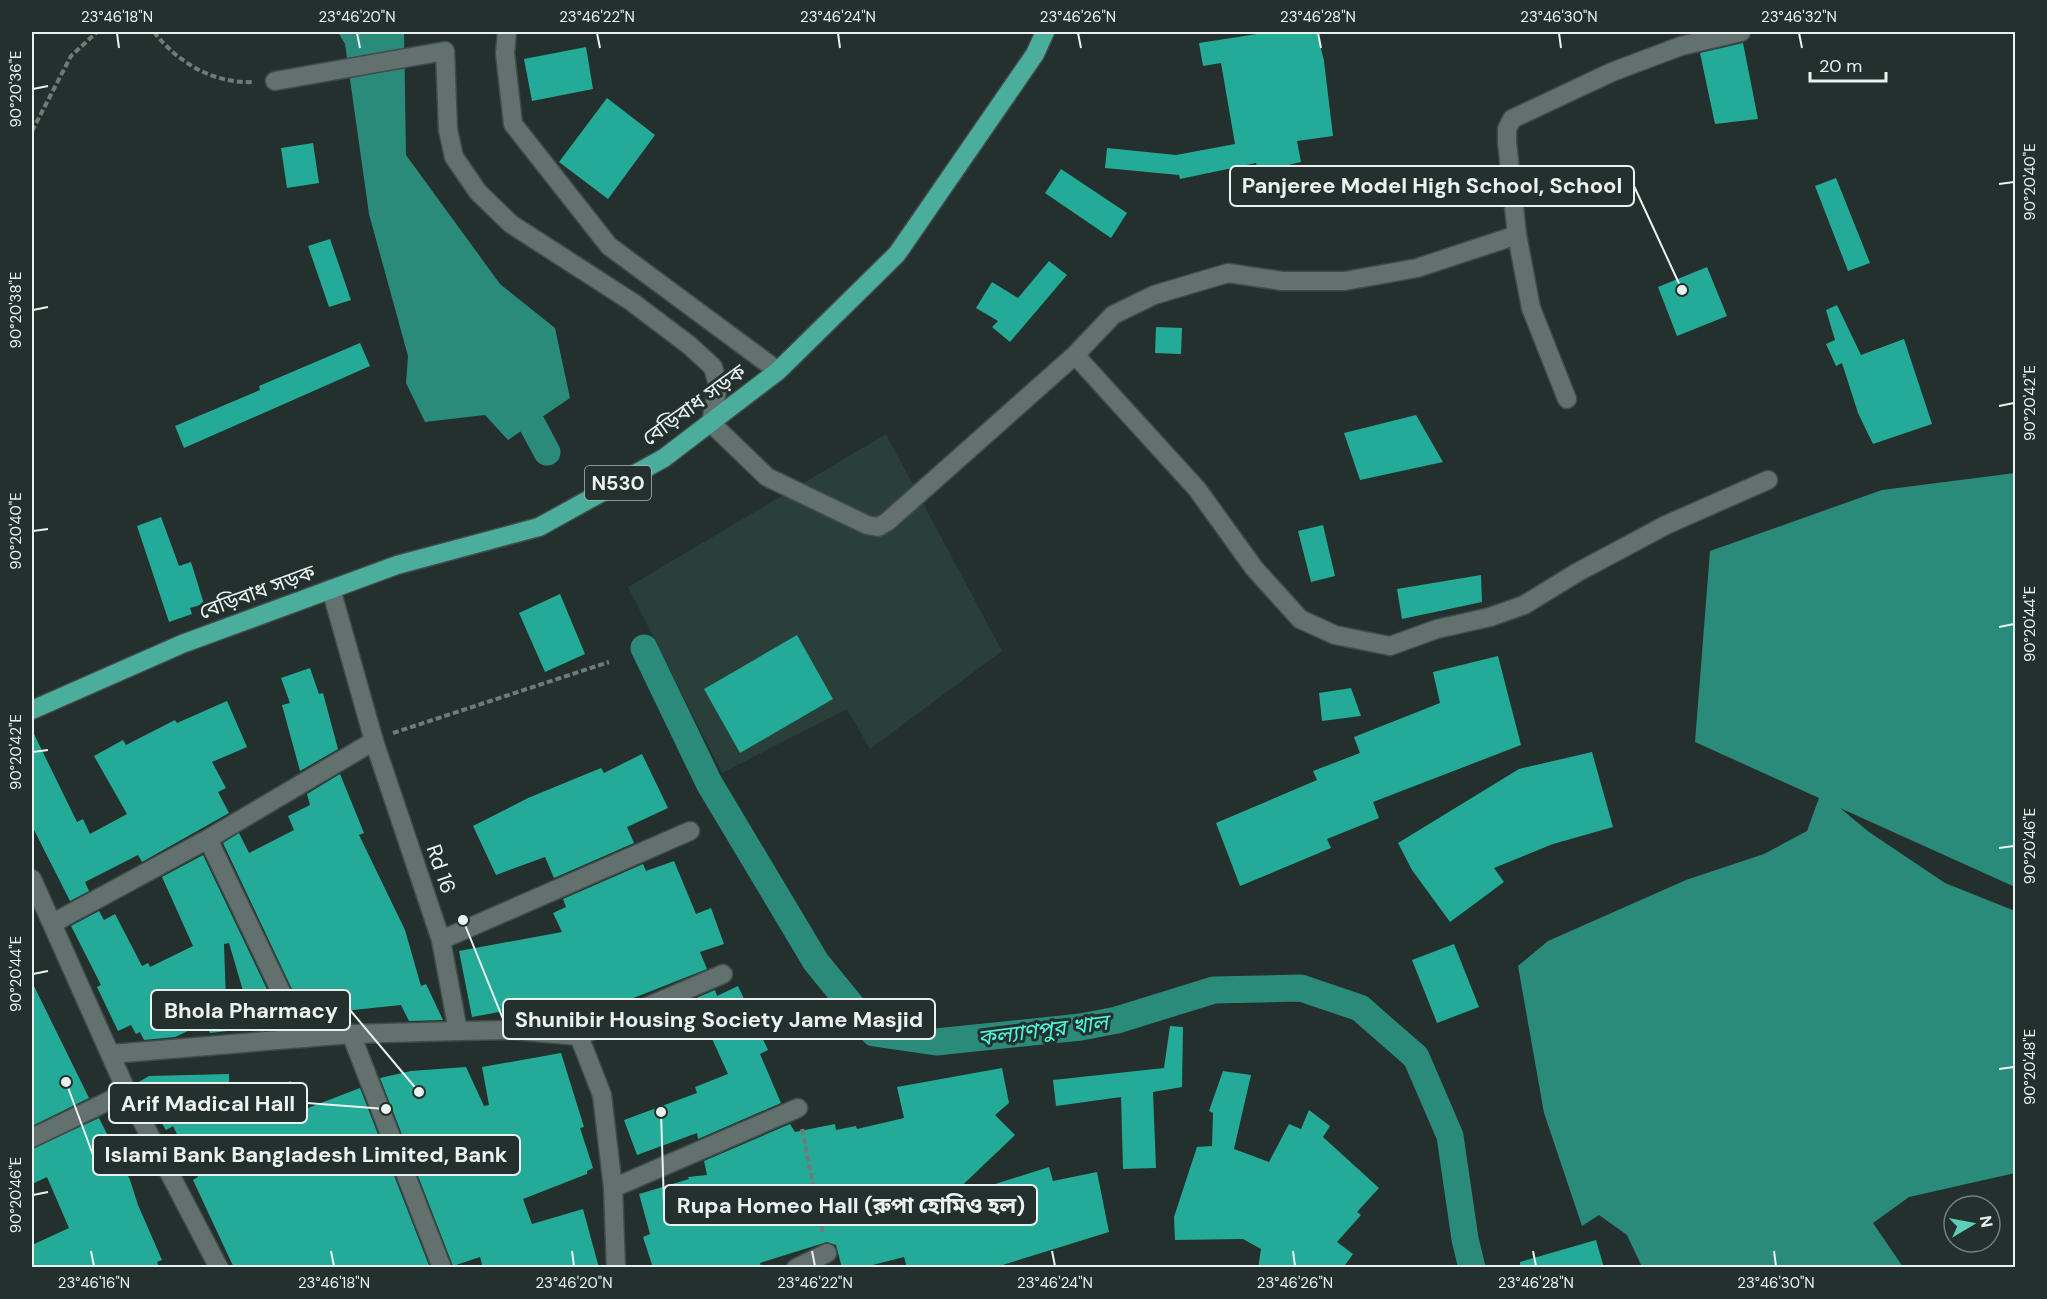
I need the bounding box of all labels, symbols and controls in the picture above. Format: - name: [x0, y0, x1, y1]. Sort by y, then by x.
- text: 23°46'18"N: [81, 7, 153, 27]
- text: 23°46'20"N: [318, 7, 396, 27]
- text: 23°46'22"N: [559, 7, 635, 27]
- text: 23°46'24"N: [800, 7, 876, 27]
- text: 23°46'26"N: [1040, 7, 1116, 27]
- text: 23°46'28"N: [1280, 7, 1356, 27]
- text: 23°46'30"N: [1520, 7, 1598, 27]
- text: 23°46'32"N: [1761, 7, 1837, 27]
- scale bar: [1810, 45, 1886, 83]
- text: 90°20'36"E: [6, 50, 26, 128]
- text: 20 m: [1819, 54, 1862, 78]
- text: 90°20'40"E: [2020, 143, 2040, 221]
- callout: Panjeree Model High School, School: [1230, 166, 1634, 206]
- text: Panjeree Model High School, School: [1242, 171, 1622, 200]
- text: 90°20'38"E: [6, 272, 26, 348]
- street label: বেড়িবাধ সড়ক: [636, 357, 752, 452]
- text: 90°20'42"E: [2020, 365, 2040, 441]
- road number: N530: [585, 466, 651, 500]
- text: 90°20'40"E: [6, 492, 26, 570]
- street label: বেড়িবাধ সড়ক: [195, 558, 320, 626]
- text: 90°20'44"E: [2020, 586, 2040, 662]
- text: 90°20'42"E: [6, 714, 26, 790]
- text: 90°20'46"E: [2020, 808, 2040, 884]
- street label: Rd 16: [420, 841, 462, 897]
- text: 90°20'44"E: [6, 936, 26, 1012]
- callout: Bhola Pharmacy: [151, 990, 350, 1030]
- text: Bhola Pharmacy: [164, 996, 338, 1025]
- callout: Shunibir Housing Society Jame Masjid: [503, 999, 935, 1039]
- text: Shunibir Housing Society Jame Masjid: [515, 1005, 923, 1034]
- water label: কল্যাণপুর খাল: [976, 1007, 1114, 1052]
- text: 90°20'48"E: [2020, 1029, 2040, 1105]
- callout: Arif Madical Hall: [109, 1083, 307, 1123]
- text: Arif Madical Hall: [121, 1089, 295, 1118]
- callout: Islami Bank Bangladesh Limited, Bank: [93, 1135, 520, 1175]
- text: Islami Bank Bangladesh Limited, Bank: [105, 1140, 508, 1169]
- text: 90°20'46"E: [6, 1157, 26, 1233]
- callout: Rupa Homeo Hall (রুপা হোমিও হল): [664, 1185, 1037, 1225]
- text: Rupa Homeo Hall (রুপা হোমিও হল): [677, 1191, 1025, 1220]
- north arrow: [1942, 1194, 2002, 1254]
- text: N: [1975, 1214, 1998, 1229]
- text: 23°46'16"N: [58, 1273, 130, 1293]
- text: 23°46'18"N: [298, 1273, 370, 1293]
- text: 23°46'20"N: [535, 1273, 613, 1293]
- text: 23°46'22"N: [777, 1273, 853, 1293]
- text: 23°46'24"N: [1017, 1273, 1093, 1293]
- text: 23°46'26"N: [1257, 1273, 1333, 1293]
- text: 23°46'28"N: [1498, 1273, 1574, 1293]
- text: 23°46'30"N: [1737, 1273, 1815, 1293]

